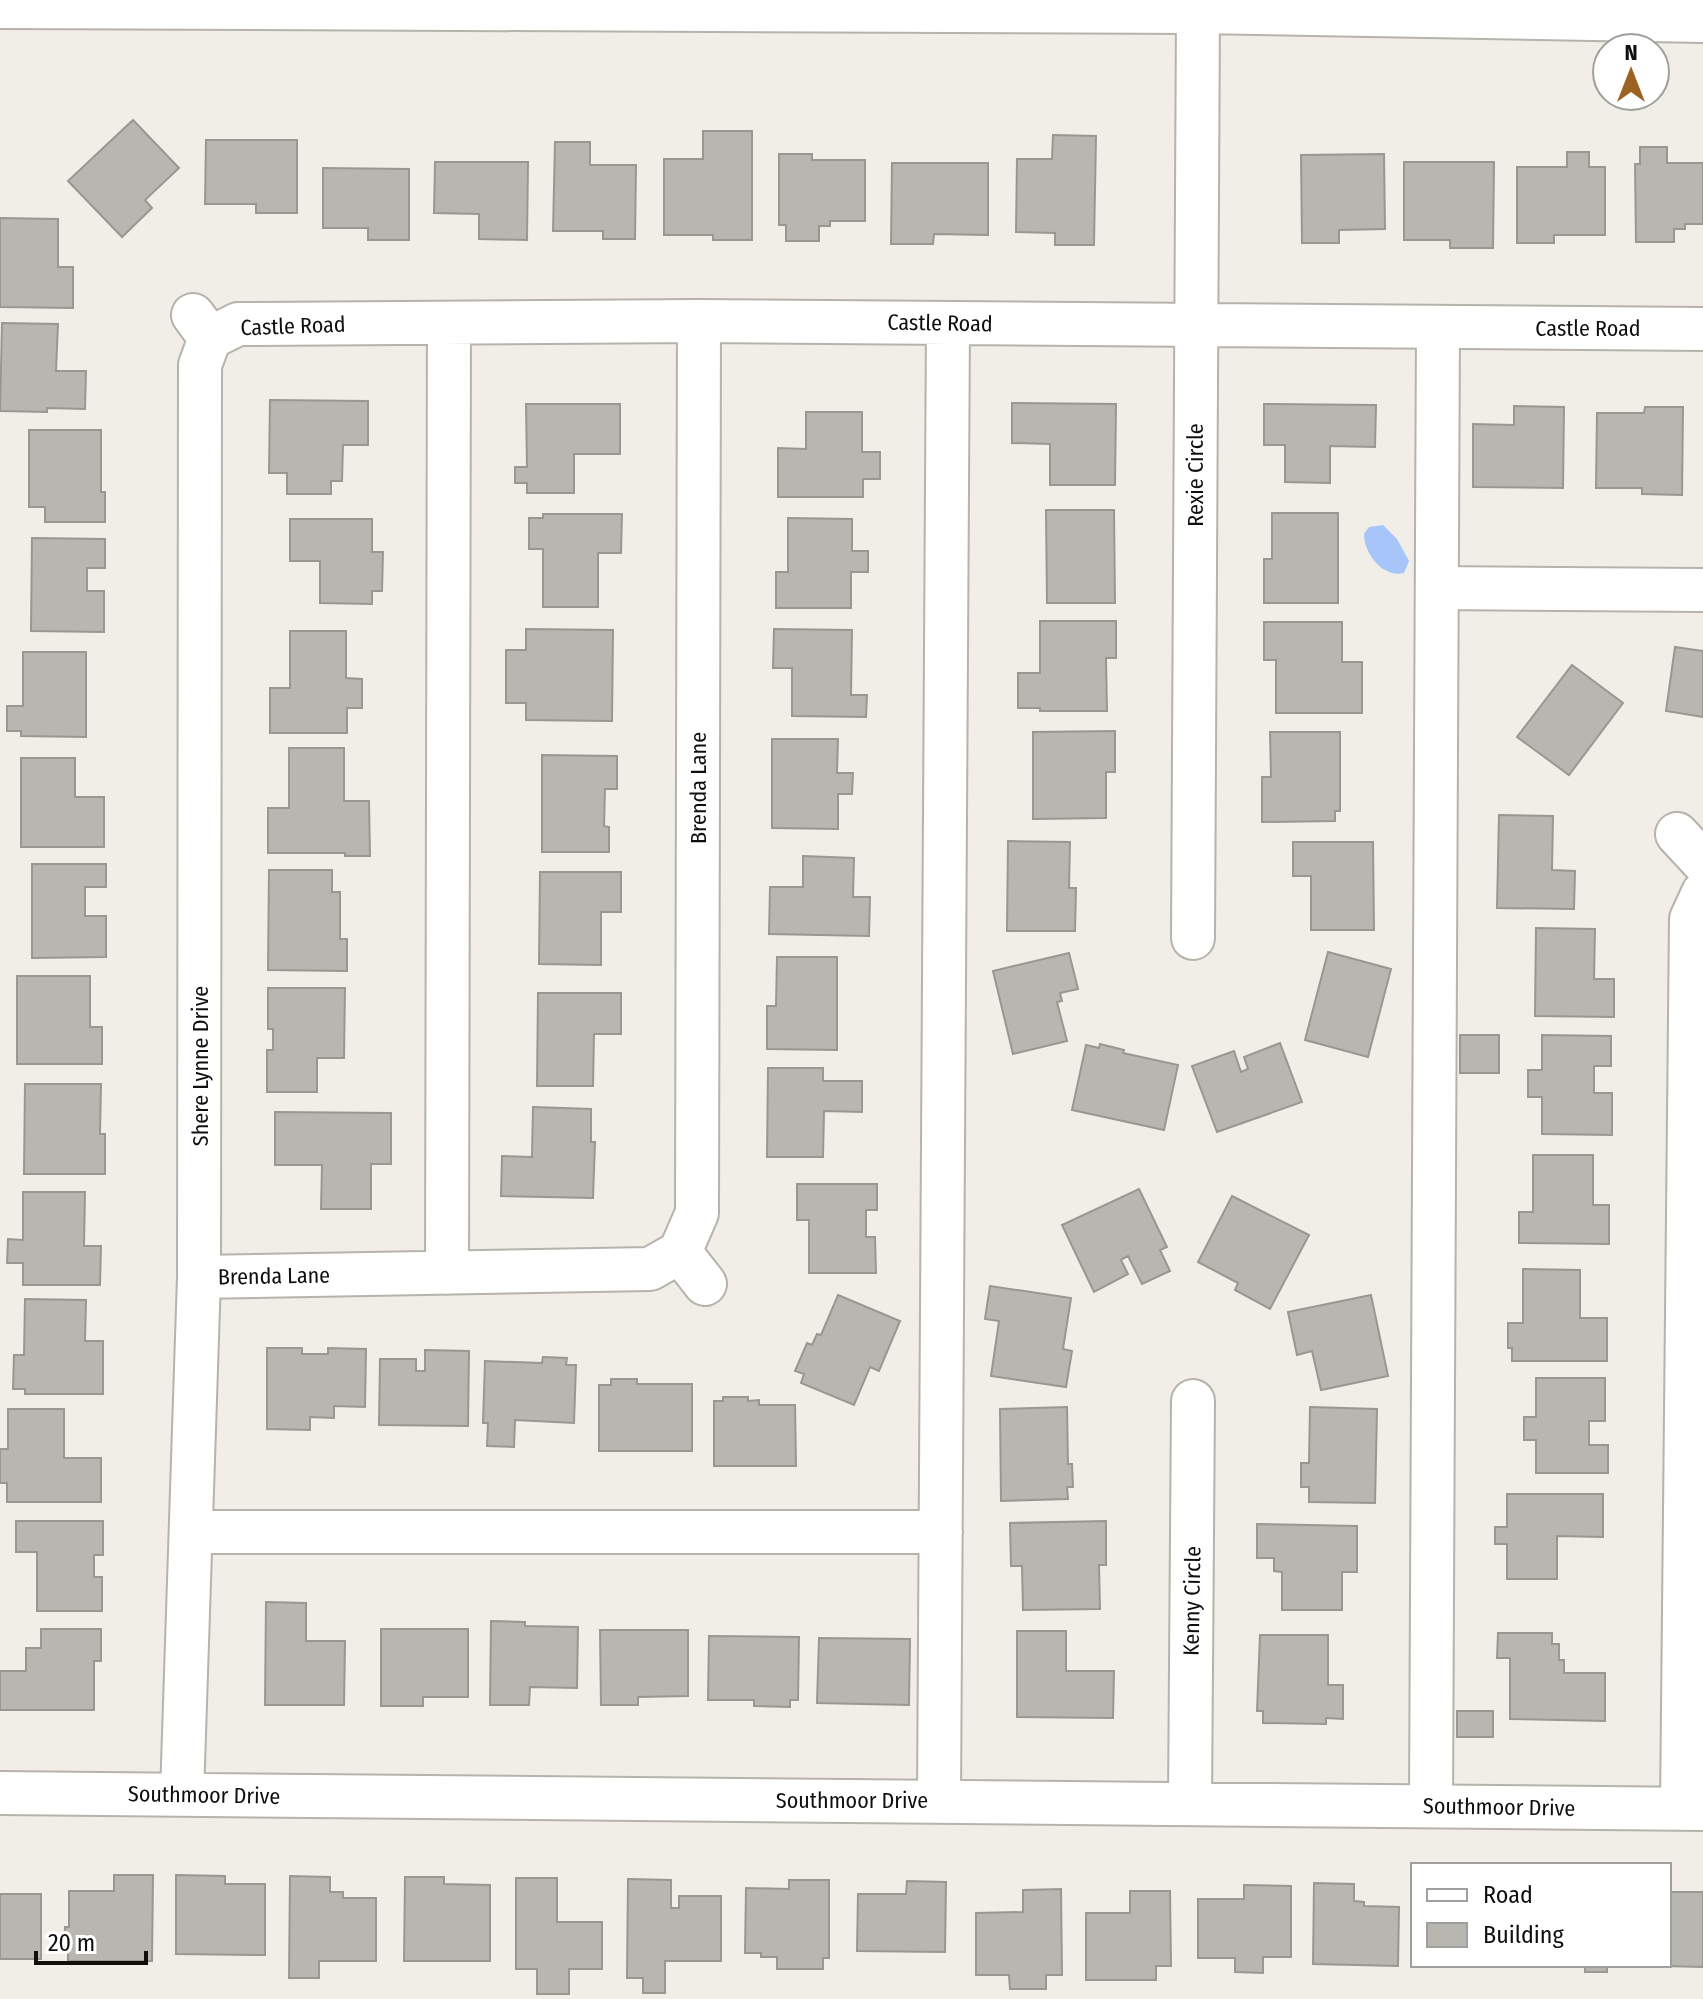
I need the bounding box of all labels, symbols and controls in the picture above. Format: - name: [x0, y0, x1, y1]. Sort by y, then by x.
- north arrow: [1591, 32, 1671, 112]
- text: N: [1624, 39, 1638, 66]
- street label: Castle Road: [887, 309, 993, 337]
- street label: Castle Road: [240, 311, 346, 341]
- street label: Castle Road: [1535, 315, 1641, 342]
- street label: Rexie Circle: [1182, 423, 1209, 527]
- street label: Brenda Lane: [685, 732, 712, 844]
- street label: Shere Lynne Drive: [187, 986, 214, 1146]
- street label: Brenda Lane: [218, 1262, 330, 1290]
- street label: Kenny Circle: [1178, 1546, 1206, 1656]
- street label: Southmoor Drive: [128, 1780, 280, 1810]
- street label: Southmoor Drive: [776, 1787, 928, 1814]
- street label: Southmoor Drive: [1423, 1792, 1575, 1822]
- legend: [1411, 1863, 1671, 1967]
- text: Road: [1483, 1881, 1533, 1909]
- scale bar: [36, 1915, 146, 1965]
- text: Building: [1483, 1921, 1565, 1949]
- text: 20 m: [48, 1929, 95, 1957]

